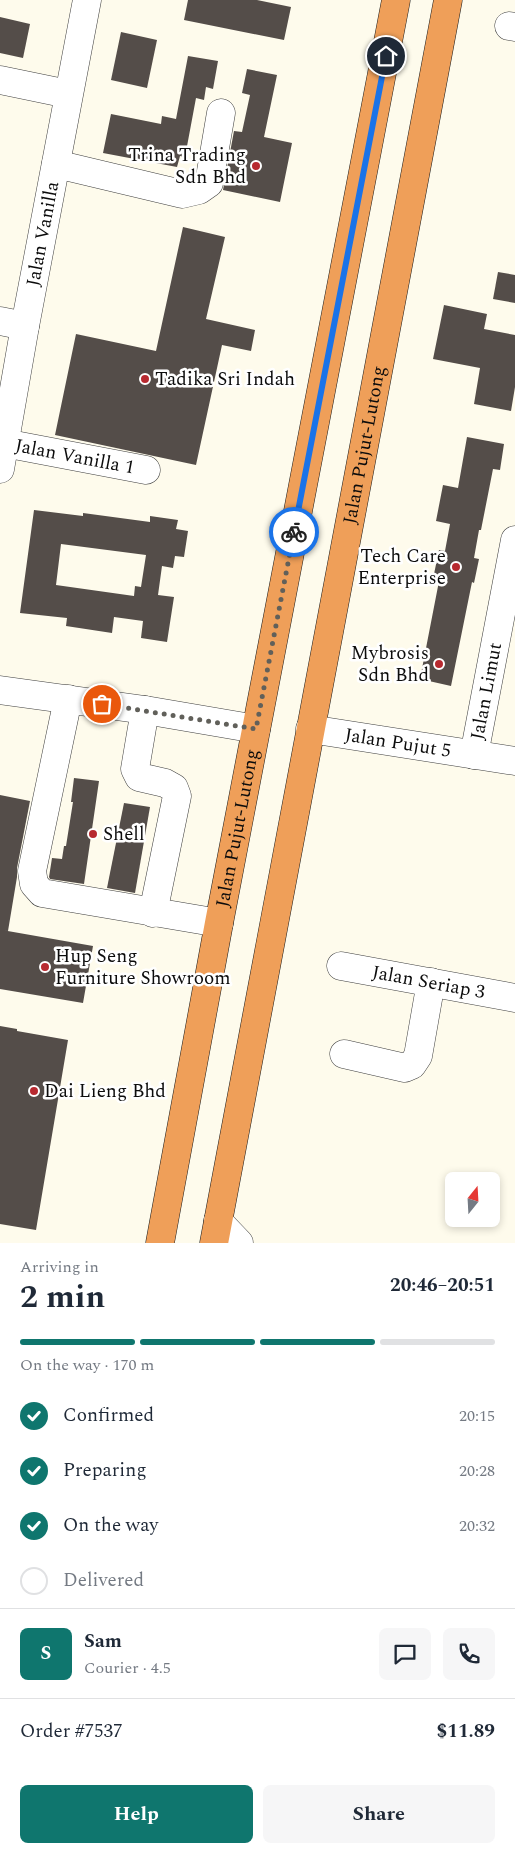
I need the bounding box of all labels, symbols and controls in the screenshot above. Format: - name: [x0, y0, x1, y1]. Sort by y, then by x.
- pin: [365, 35, 407, 77]
- icon: home: [372, 42, 400, 70]
- place label: Trina Trading Sdn Bhd: [128, 141, 246, 192]
- marker: Trina Trading Sdn Bhd: [250, 160, 262, 172]
- street label: Jalan Vanilla: [18, 178, 67, 289]
- street label: Jalan Pujut-Lutong: [335, 363, 393, 527]
- place label: Tadika Sri Indah: [155, 365, 295, 394]
- marker: Tadika Sri Indah: [139, 373, 151, 385]
- street label: Jalan Vanilla 1: [13, 431, 137, 482]
- courier: [269, 507, 319, 557]
- icon: bike: [280, 518, 308, 546]
- place label: Tech Care Enterprise: [357, 542, 446, 593]
- marker: Tech Care Enterprise: [450, 561, 462, 573]
- place label: Mybrosis Sdn Bhd: [351, 639, 429, 690]
- street label: Jalan Limut: [463, 640, 510, 742]
- marker: Mybrosis Sdn Bhd: [433, 658, 445, 670]
- pin: [81, 683, 123, 725]
- icon: bag: [88, 690, 116, 718]
- street label: Jalan Pujut 5: [343, 720, 453, 765]
- street label: Jalan Pujut-Lutong: [208, 746, 267, 910]
- place label: Shell: [103, 820, 145, 849]
- marker: Shell: [87, 828, 99, 840]
- place label: Hup Seng Furniture Showroom: [55, 942, 231, 993]
- street label: Jalan Seriap 3: [370, 957, 488, 1007]
- marker: Hup Seng Furniture Showroom: [39, 961, 51, 973]
- place label: Dai Lieng Bhd: [44, 1077, 166, 1106]
- marker: Dai Lieng Bhd: [28, 1085, 40, 1097]
- north arrow: [445, 1172, 500, 1228]
- map controls: [445, 1172, 500, 1227]
- text: Arriving in: [20, 1255, 99, 1279]
- text: 20:46–20:51: [390, 1271, 495, 1300]
- text: 2 min: [20, 1273, 105, 1322]
- text: On the way · 170 m: [20, 1353, 154, 1377]
- text: Confirmed: [63, 1401, 154, 1430]
- icon: check: [20, 1402, 48, 1430]
- text: 20:15: [459, 1404, 495, 1428]
- text: Preparing: [63, 1456, 147, 1485]
- icon: check: [20, 1457, 48, 1485]
- text: 20:28: [459, 1459, 495, 1483]
- text: On the way: [63, 1511, 159, 1540]
- icon: check: [20, 1512, 48, 1540]
- text: 20:32: [459, 1514, 495, 1538]
- text: Delivered: [63, 1566, 144, 1595]
- text: Sam: [84, 1627, 122, 1656]
- button: chat: [379, 1628, 431, 1680]
- button: phone: [443, 1628, 495, 1680]
- text: S: [41, 1639, 51, 1668]
- text: Courier · 4.5: [84, 1656, 171, 1680]
- text: Order #7537: [20, 1717, 123, 1746]
- text: $11.89: [437, 1717, 495, 1746]
- button: Help: [20, 1785, 253, 1843]
- button: Share: [263, 1785, 495, 1843]

